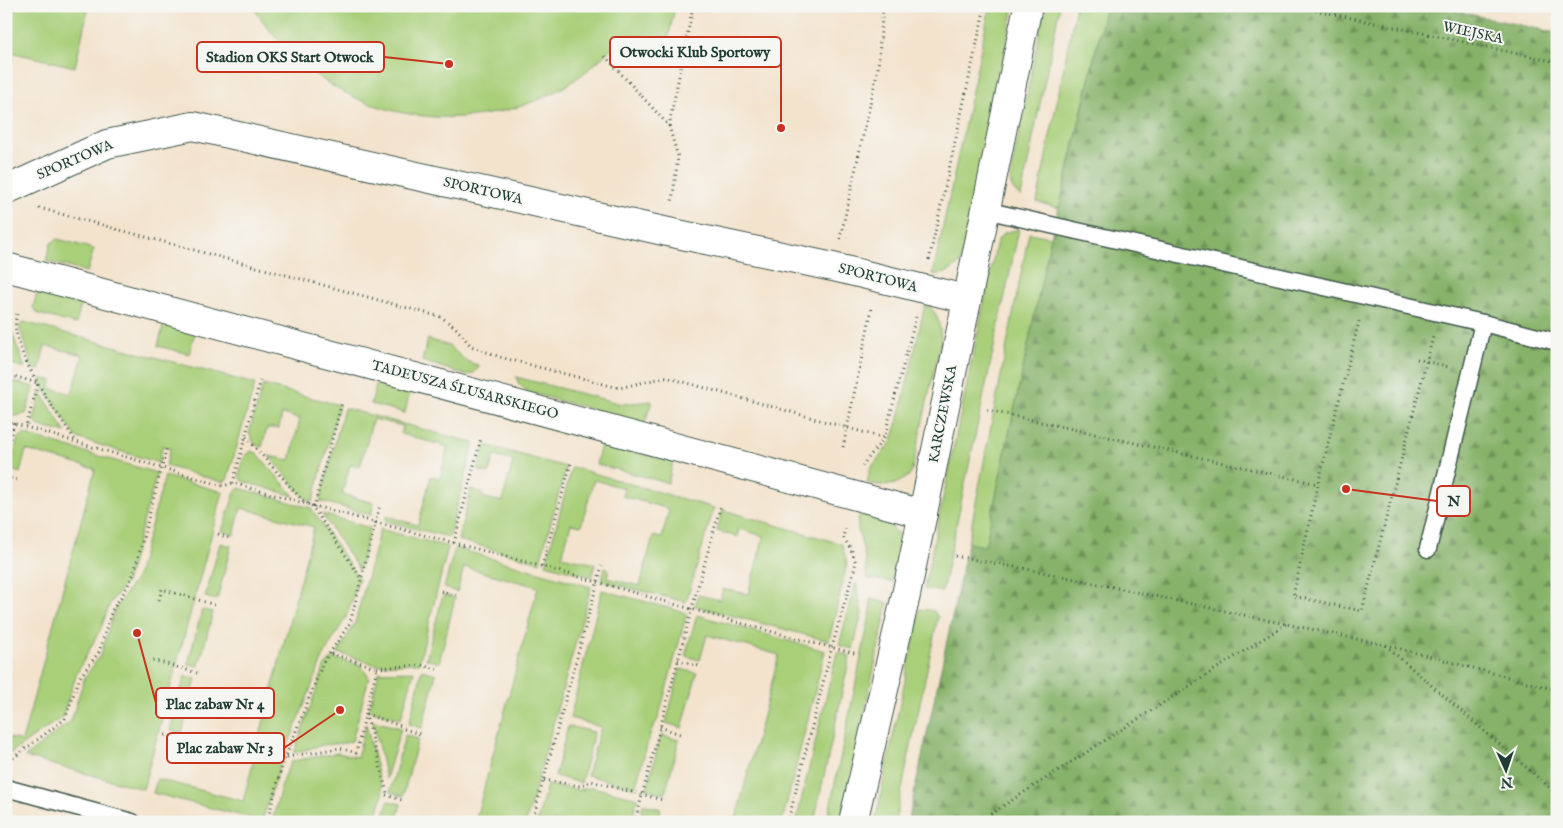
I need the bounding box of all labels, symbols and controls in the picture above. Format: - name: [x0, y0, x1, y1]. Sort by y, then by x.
- street label: WIEJSKA: [1441, 18, 1505, 48]
- callout: Otwocki Klub Sportowy: [610, 37, 781, 67]
- callout: Stadion OKS Start Otwock: [197, 42, 384, 72]
- text: Otwocki Klub Sportowy: [620, 43, 771, 62]
- text: Stadion OKS Start Otwock: [206, 48, 375, 67]
- street label: SPORTOWA: [34, 136, 116, 184]
- street label: SPORTOWA: [442, 173, 525, 209]
- street label: SPORTOWA: [837, 259, 920, 297]
- street label: TADEUSZA ŚLUSARSKIEGO: [370, 355, 561, 424]
- street label: KARCZEWSKA: [925, 363, 961, 465]
- callout: N: [1437, 486, 1470, 516]
- text: N: [1447, 492, 1461, 511]
- callout: Plac zabaw Nr 4: [156, 688, 274, 718]
- text: Plac zabaw Nr 4: [166, 695, 265, 714]
- callout: Plac zabaw Nr 3: [167, 733, 284, 763]
- text: Plac zabaw Nr 3: [177, 739, 273, 758]
- north arrow: [1480, 746, 1530, 796]
- text: N: [1500, 773, 1514, 791]

